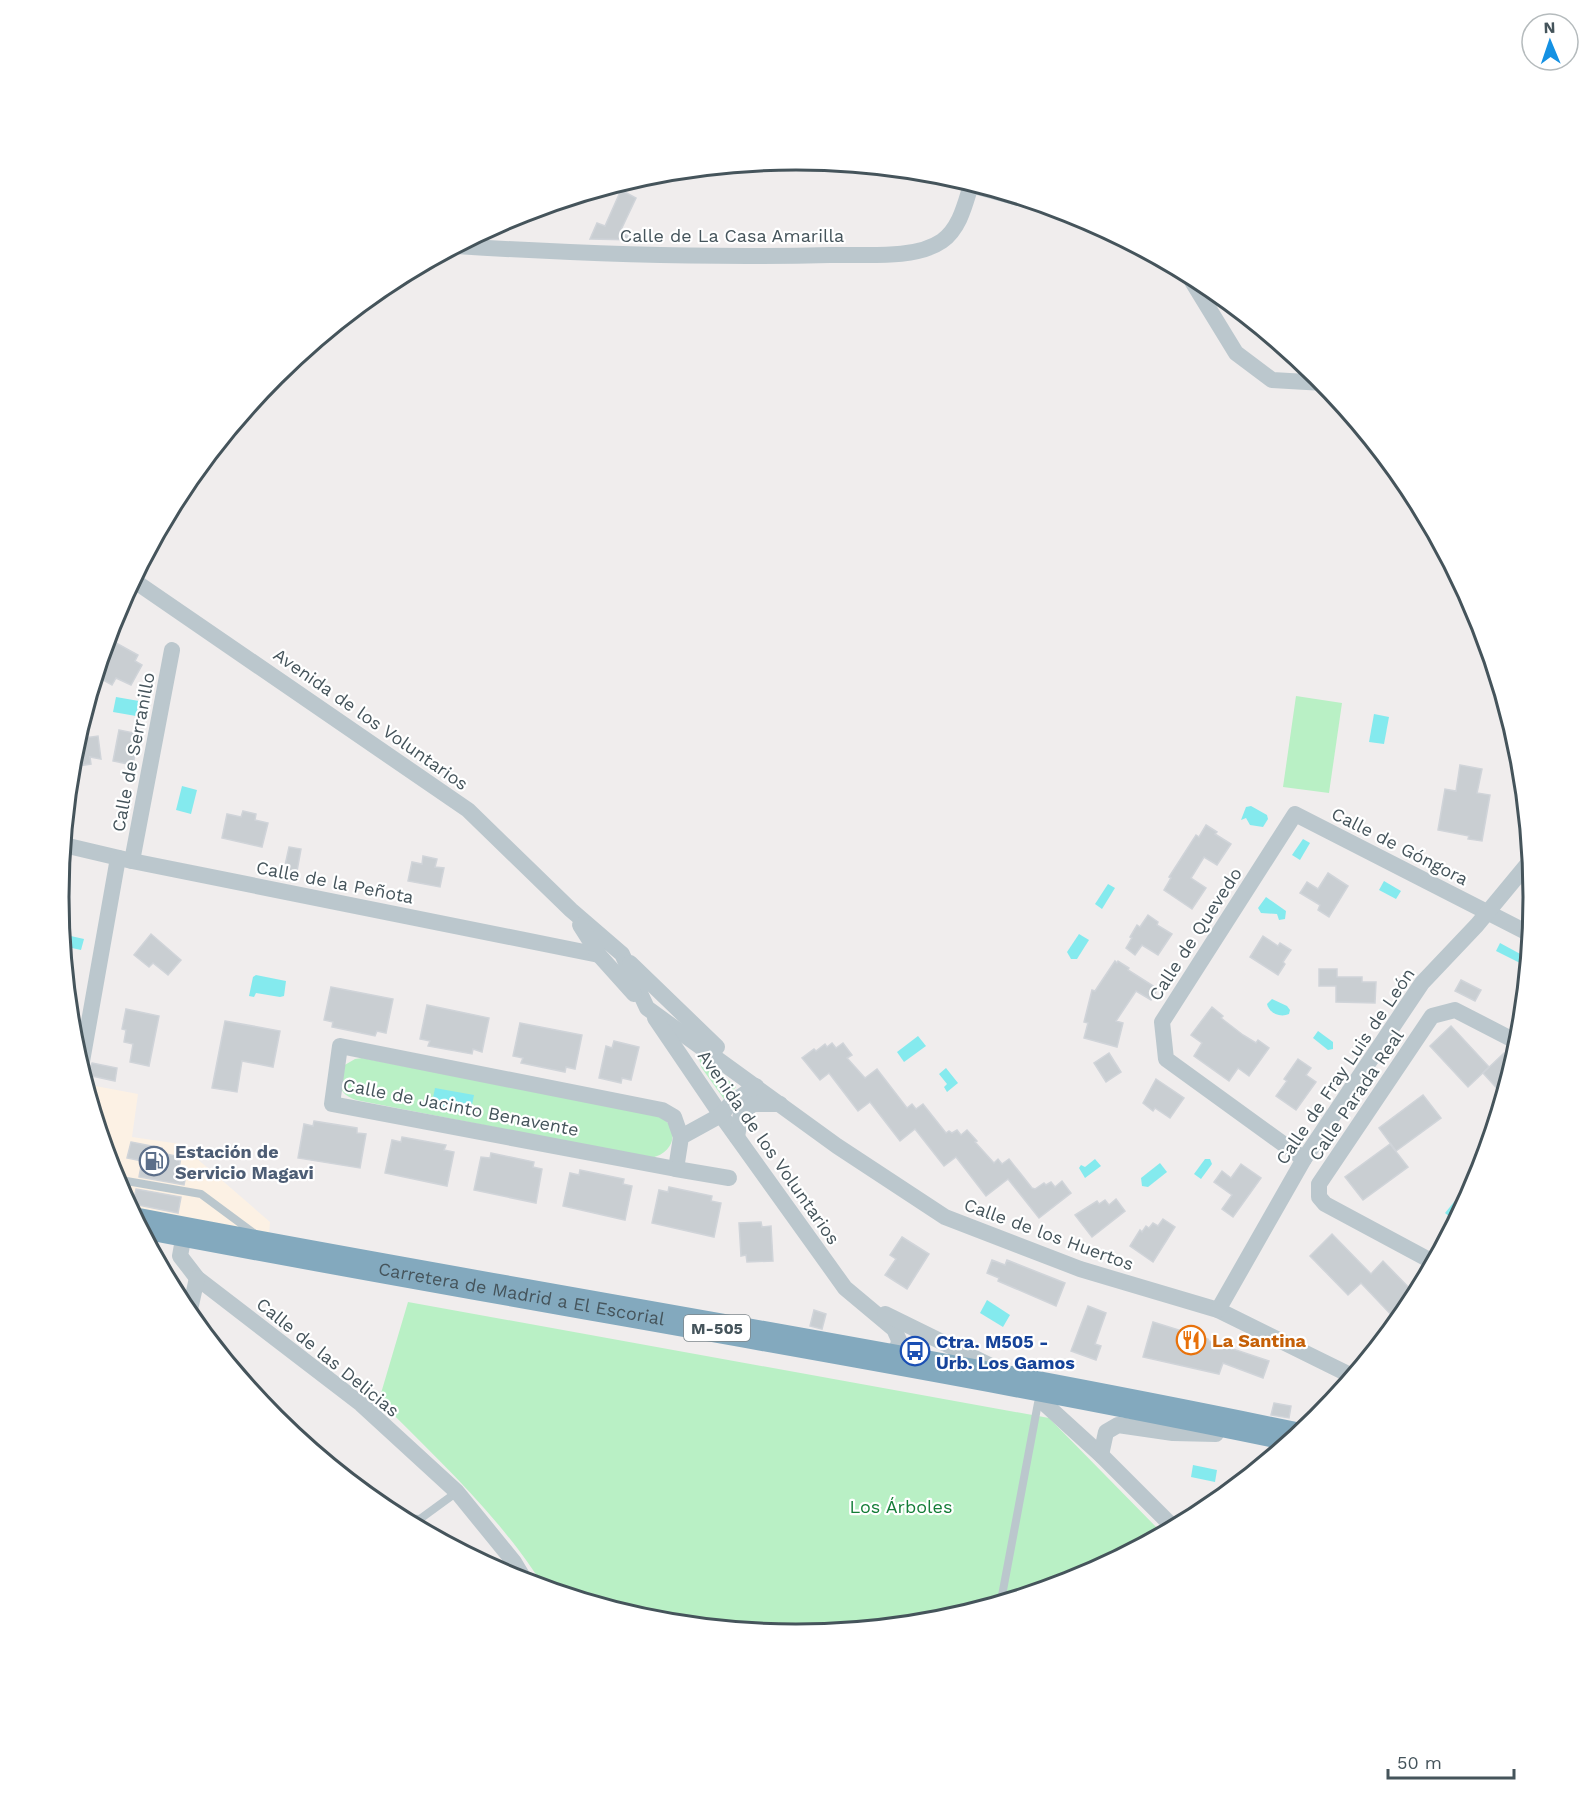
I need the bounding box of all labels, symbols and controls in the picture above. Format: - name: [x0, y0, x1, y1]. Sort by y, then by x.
- north arrow: [1520, 12, 1580, 72]
- text: N: [1543, 18, 1556, 37]
- street label: Calle de La Casa Amarilla: [620, 225, 844, 246]
- street label: Avenida de los Voluntarios: [270, 644, 472, 794]
- street label: Calle de Serranillo: [107, 670, 159, 834]
- street label: Calle de Góngora: [1328, 802, 1472, 890]
- street label: Calle de la Peñota: [254, 856, 416, 908]
- street label: Calle de Quevedo: [1144, 864, 1246, 1004]
- street label: Calle de Fray Luis de León: [1271, 964, 1419, 1168]
- street label: Calle Parada Real: [1304, 1025, 1408, 1164]
- street label: Avenida de los Voluntarios: [694, 1046, 844, 1248]
- street label: Calle de Jacinto Benavente: [341, 1074, 581, 1140]
- place label: Estación de Servicio Magavi: [175, 1141, 314, 1183]
- fuel station icon: Estación de Servicio Magavi: [138, 1145, 170, 1177]
- street label: Calle de los Huertos: [961, 1194, 1137, 1274]
- street label: Carretera de Madrid a El Escorial: [377, 1257, 667, 1329]
- street label: Calle de las Delicias: [252, 1293, 404, 1421]
- road number: M-505: [684, 1315, 750, 1341]
- restaurant icon: La Santina: [1175, 1324, 1207, 1356]
- place label: La Santina: [1212, 1330, 1307, 1351]
- place label: Ctra. M505 - Urb. Los Gamos: [936, 1331, 1075, 1373]
- bus stop icon: Ctra. M505 - Urb. Los Gamos: [899, 1335, 931, 1367]
- park label: Los Árboles: [850, 1496, 952, 1517]
- scale bar: [1388, 1742, 1514, 1780]
- text: 50 m: [1397, 1752, 1442, 1773]

